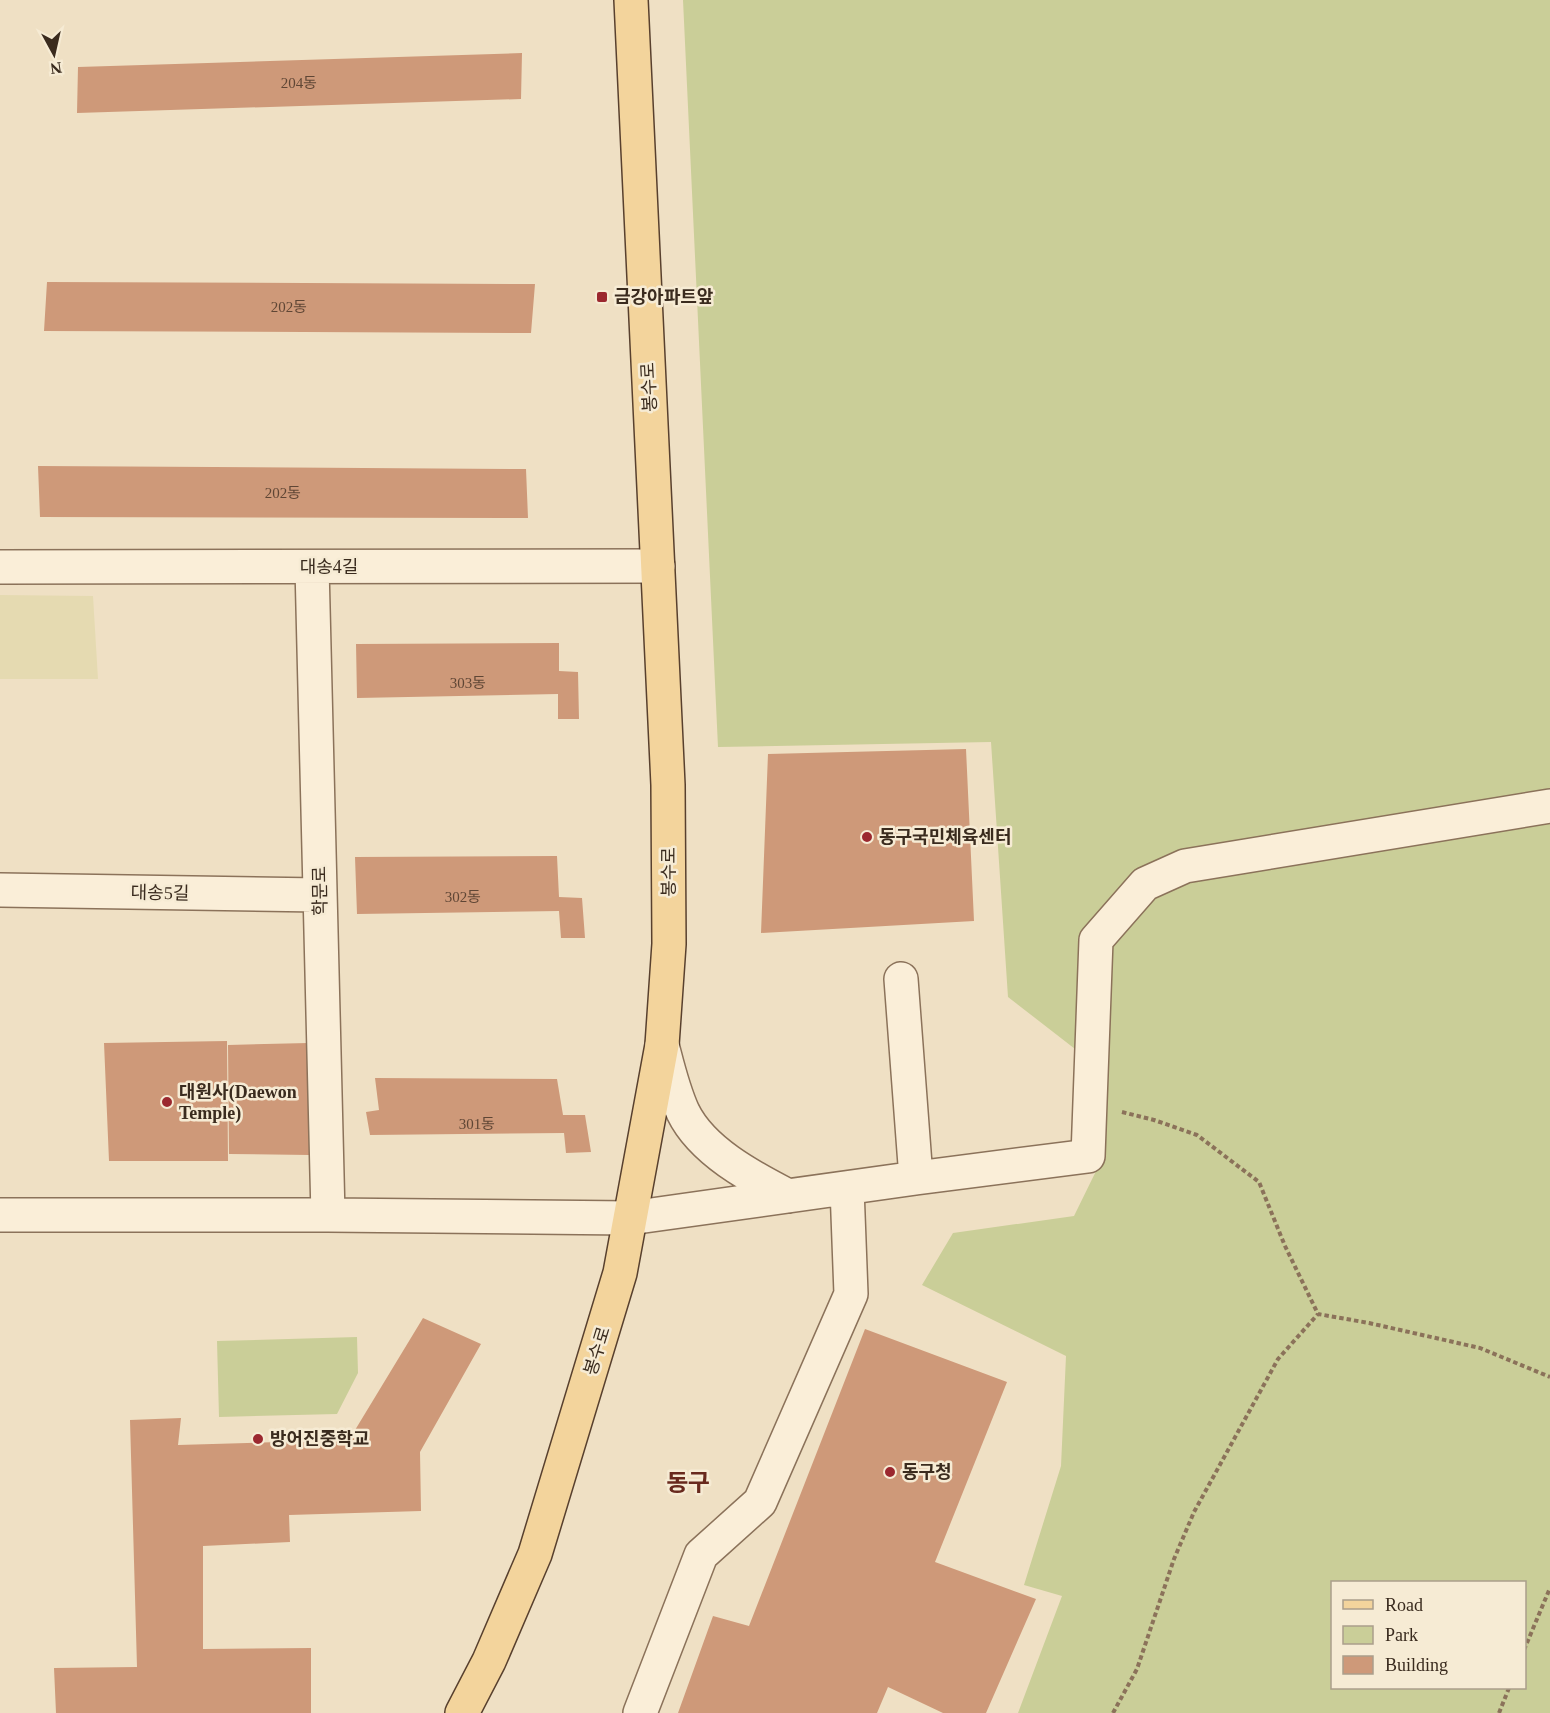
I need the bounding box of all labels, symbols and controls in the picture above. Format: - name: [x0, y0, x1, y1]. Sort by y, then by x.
- north arrow: [24, 24, 84, 84]
- text: N: [49, 59, 63, 78]
- house number: 204동: [281, 75, 317, 91]
- place label: 금강아파트앞: [614, 287, 714, 307]
- marker: 금강아파트앞: [595, 290, 609, 304]
- house number: 202동: [271, 299, 307, 315]
- street label: 봉수로: [638, 362, 660, 412]
- house number: 202동: [265, 485, 301, 501]
- street label: 대송4길: [300, 557, 358, 577]
- house number: 303동: [450, 675, 486, 691]
- place label: 동구국민체육센터: [879, 827, 1011, 847]
- marker: 동구국민체육센터: [860, 830, 874, 844]
- street label: 봉수로: [659, 847, 679, 897]
- street label: 학문로: [310, 866, 330, 916]
- street label: 대송5길: [130, 882, 190, 904]
- house number: 302동: [445, 889, 481, 905]
- place label: 대원사(Daewon Temple): [179, 1082, 297, 1124]
- marker: 대원사(Daewon Temple): [160, 1095, 174, 1109]
- house number: 301동: [459, 1116, 495, 1132]
- street label: 봉수로: [580, 1324, 614, 1378]
- place label: 방어진중학교: [270, 1429, 369, 1449]
- marker: 방어진중학교: [251, 1432, 265, 1446]
- place label: 동구청: [902, 1462, 952, 1482]
- marker: 동구청: [883, 1465, 897, 1479]
- district label: 동구: [666, 1470, 710, 1496]
- legend: [1331, 1581, 1526, 1689]
- text: Road: [1385, 1595, 1423, 1615]
- text: Park: [1385, 1625, 1418, 1645]
- text: Building: [1385, 1655, 1448, 1675]

